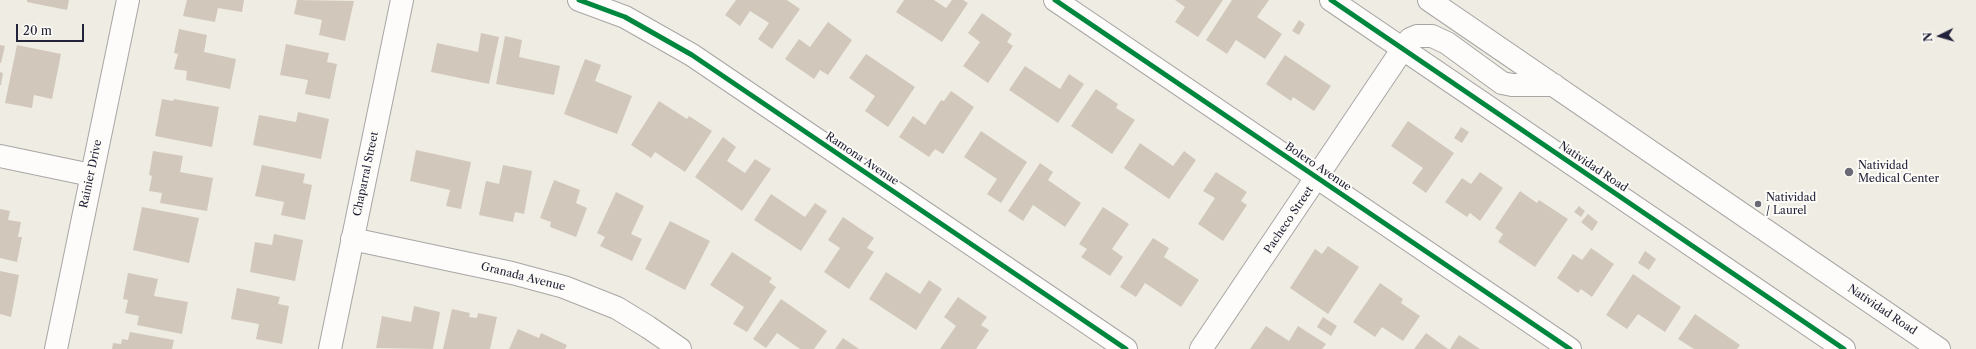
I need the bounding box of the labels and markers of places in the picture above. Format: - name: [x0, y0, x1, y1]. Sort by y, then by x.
- place label: Natividad Medical Center: [1858, 159, 1939, 185]
- marker: Natividad Medical Center: [1843, 166, 1855, 178]
- place label: Natividad / Laurel: [1766, 191, 1816, 217]
- marker: Natividad / Laurel: [1753, 199, 1763, 209]

